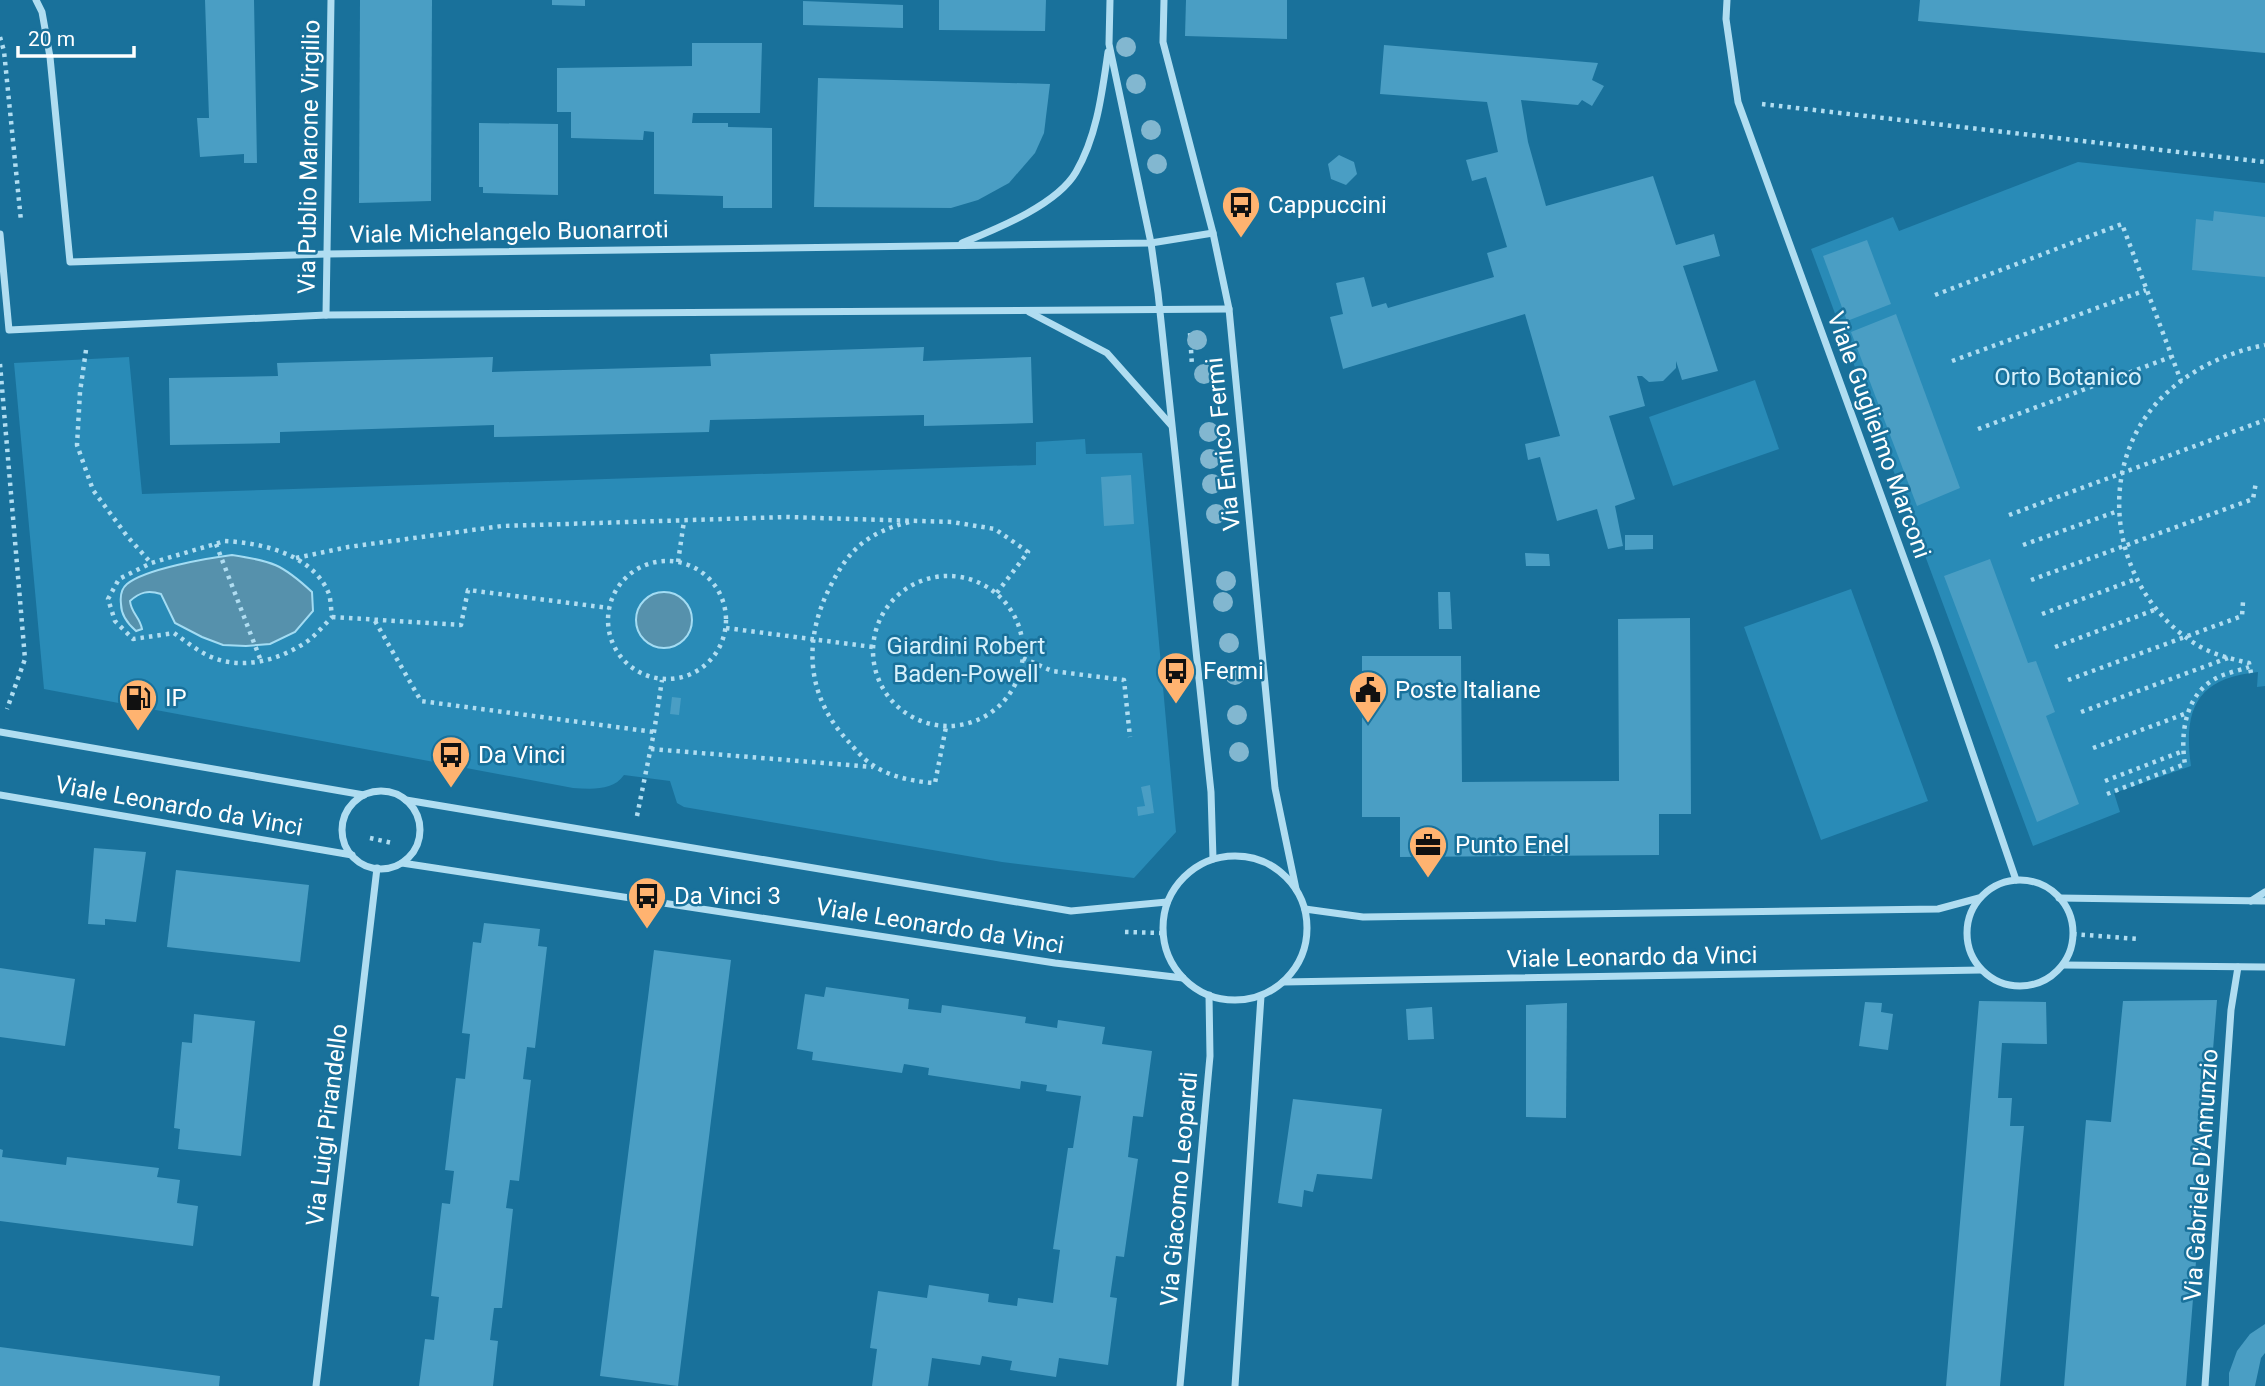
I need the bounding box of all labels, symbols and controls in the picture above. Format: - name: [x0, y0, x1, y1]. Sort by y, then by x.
- scale bar: [18, 14, 133, 58]
- street label: Via Publio Marone Virgilio: [293, 20, 325, 294]
- text: 20 m: [28, 27, 75, 51]
- bus stop icon: Cappuccini: [1220, 184, 1262, 239]
- place label: Cappuccini: [1268, 191, 1387, 219]
- street label: Viale Michelangelo Buonarroti: [349, 215, 669, 249]
- street label: Viale Guglielmo Marconi: [1821, 308, 1937, 562]
- street label: Via Enrico Fermi: [1200, 356, 1246, 532]
- park label: Orto Botanico: [1994, 363, 2142, 391]
- park label: Giardini Robert Baden-Powell: [887, 632, 1046, 688]
- bus stop icon: Fermi: [1155, 650, 1197, 705]
- place label: Fermi: [1203, 657, 1264, 685]
- public building icon: Poste Italiane: [1347, 669, 1389, 724]
- place label: Poste Italiane: [1395, 676, 1541, 704]
- fuel station icon: IP: [117, 677, 159, 732]
- place label: IP: [165, 684, 187, 712]
- bus stop icon: Da Vinci: [430, 734, 472, 789]
- place label: Da Vinci: [478, 741, 566, 769]
- street label: Viale Leonardo da Vinci: [53, 770, 305, 842]
- office icon: Punto Enel: [1407, 824, 1449, 879]
- place label: Punto Enel: [1455, 831, 1569, 859]
- bus stop icon: Da Vinci 3: [626, 875, 668, 930]
- place label: Da Vinci 3: [674, 882, 781, 910]
- street label: Viale Leonardo da Vinci: [814, 893, 1066, 959]
- street label: Viale Leonardo da Vinci: [1506, 941, 1758, 973]
- street label: Via Luigi Pirandello: [301, 1022, 353, 1228]
- street label: Via Gabriele D'Annunzio: [2178, 1048, 2224, 1302]
- street label: Via Giacomo Leopardi: [1155, 1071, 1203, 1307]

